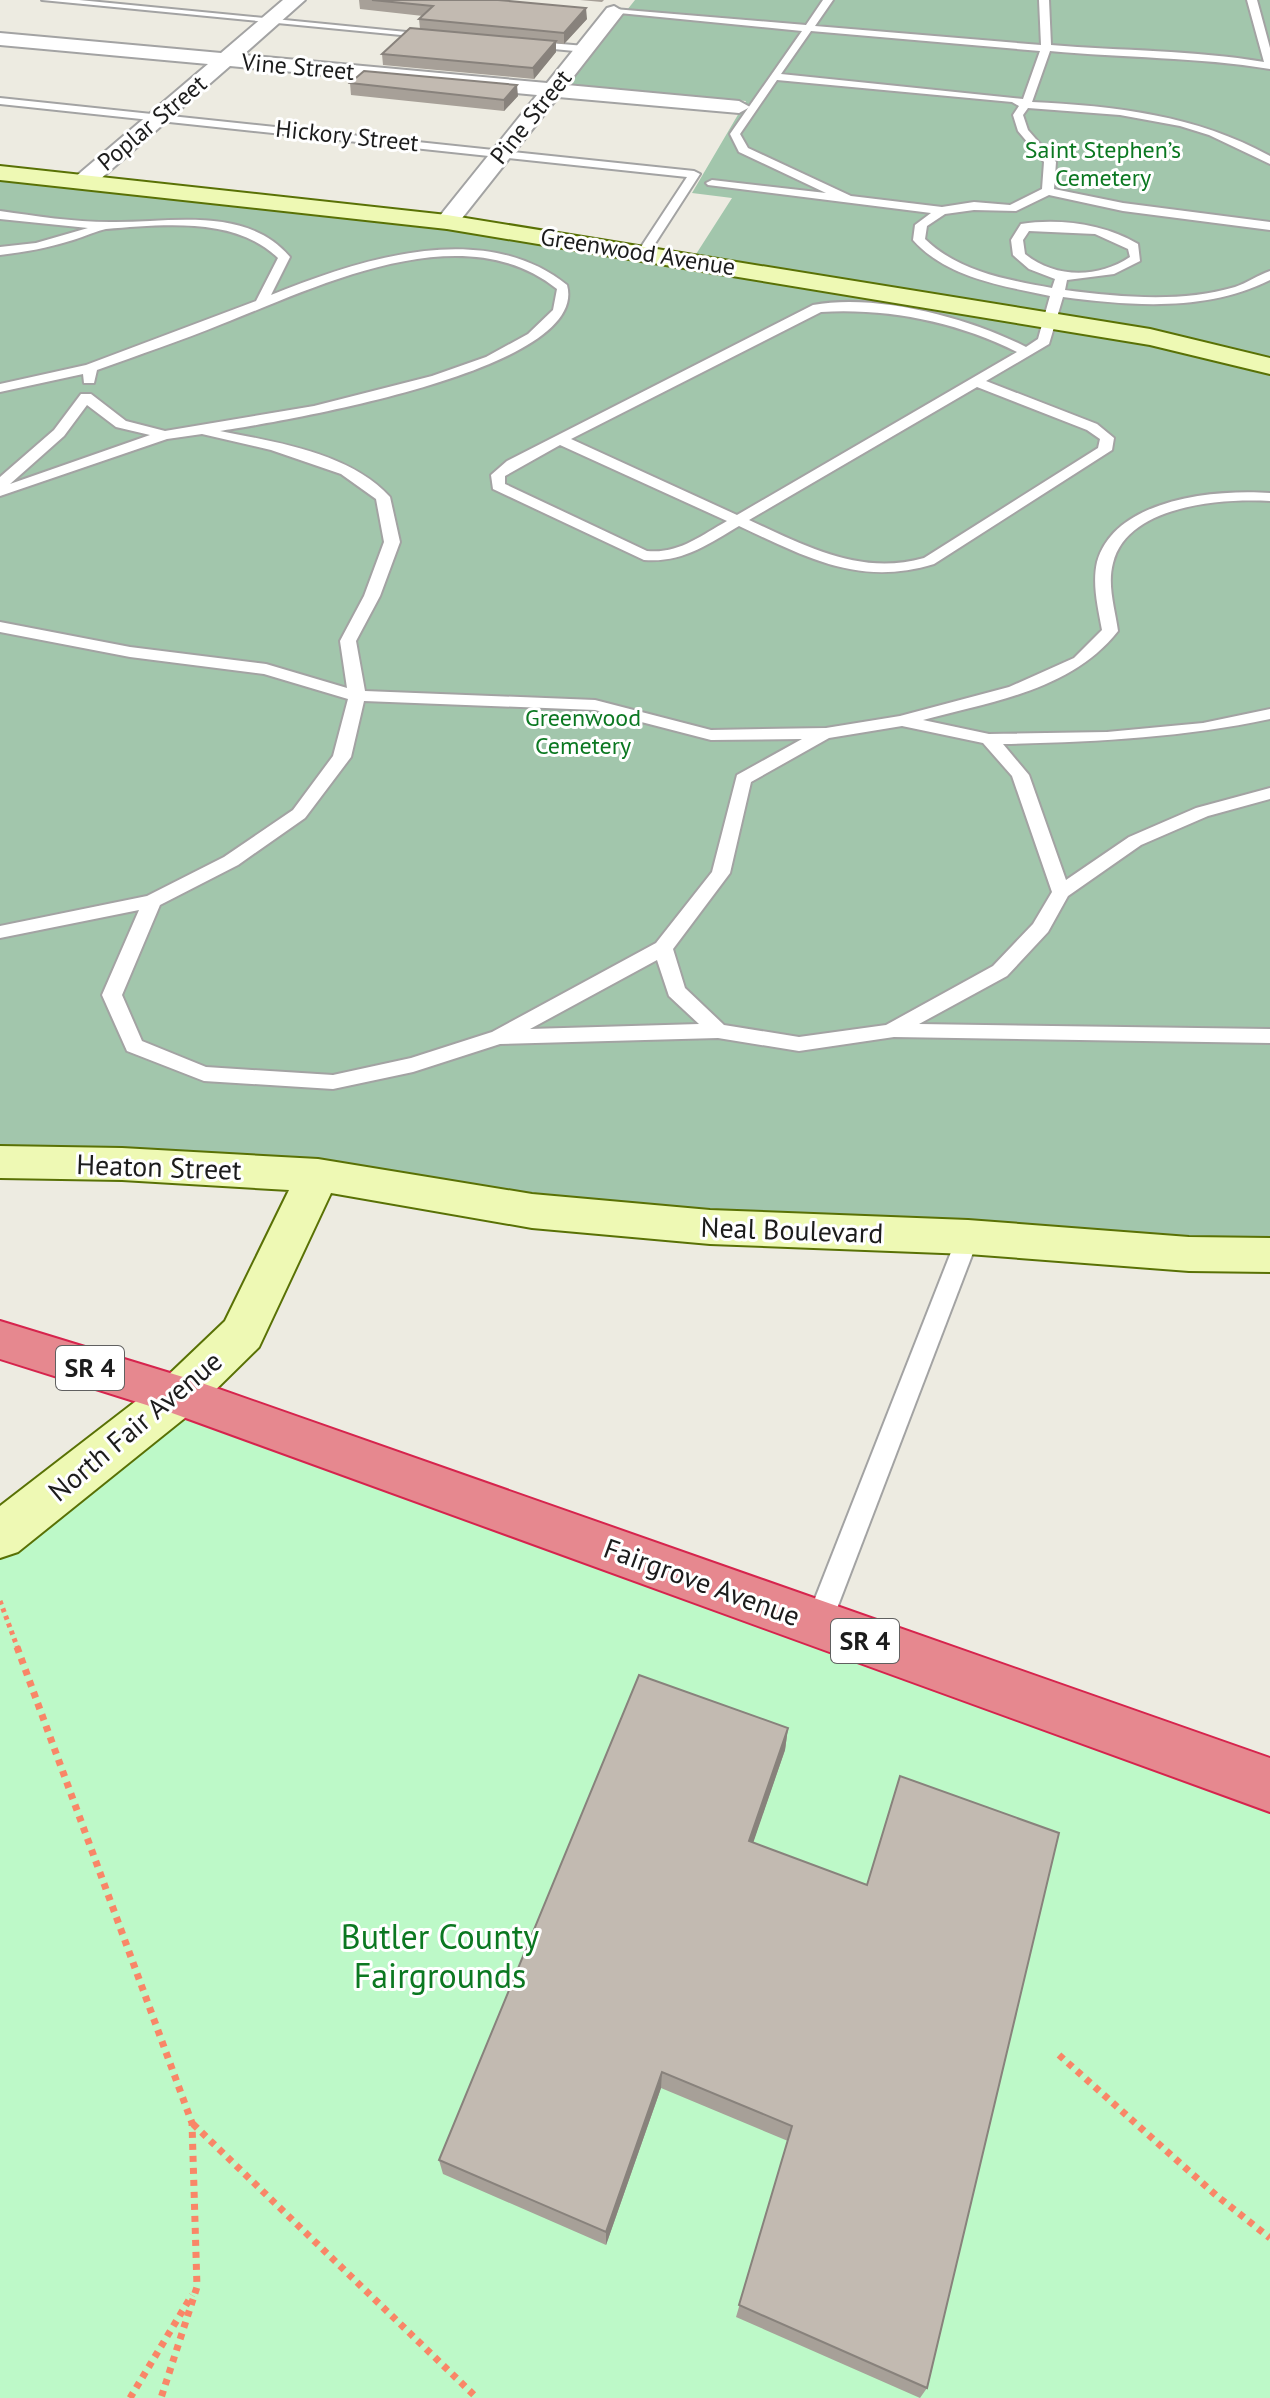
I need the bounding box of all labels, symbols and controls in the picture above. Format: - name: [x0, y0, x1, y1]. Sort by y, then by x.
- street label: Vine Street: [239, 46, 356, 87]
- street label: Pine Street: [483, 63, 578, 170]
- street label: Poplar Street: [91, 68, 213, 177]
- street label: Hickory Street: [274, 113, 420, 158]
- park label: Saint Stephen’s Cemetery: [1025, 134, 1181, 193]
- street label: Greenwood Avenue: [539, 221, 738, 282]
- park label: Greenwood Cemetery: [525, 702, 641, 761]
- street label: Heaton Street: [76, 1145, 243, 1188]
- street label: Neal Boulevard: [700, 1208, 884, 1251]
- street label: North Fair Avenue: [40, 1342, 229, 1509]
- road number: SR 4: [56, 1346, 124, 1390]
- street label: Fairgrove Avenue: [599, 1529, 805, 1634]
- road number: SR 4: [831, 1619, 899, 1663]
- park label: Butler County Fairgrounds: [341, 1914, 539, 1997]

